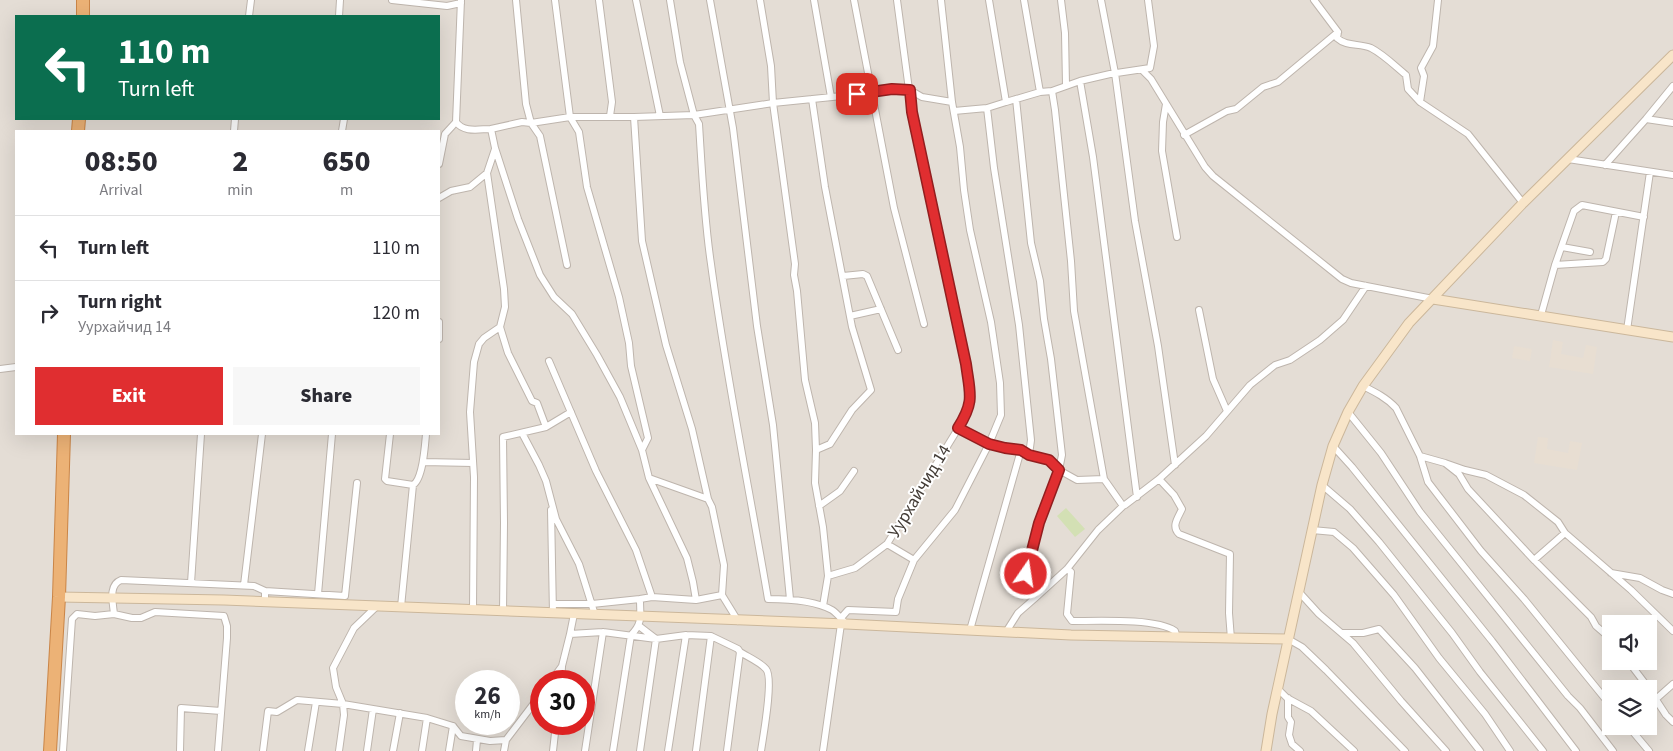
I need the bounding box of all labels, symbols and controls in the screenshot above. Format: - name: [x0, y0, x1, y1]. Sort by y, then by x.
- text: 110 m: [118, 27, 210, 77]
- icon: left: [35, 35, 100, 100]
- text: Turn left: [118, 73, 194, 105]
- pin: [836, 73, 878, 115]
- icon: arrive: [843, 80, 871, 108]
- text: 08:50: [84, 140, 158, 183]
- text: 2: [232, 140, 248, 183]
- text: 650: [323, 140, 371, 183]
- text: Arrival: [100, 179, 143, 201]
- text: min: [227, 179, 253, 201]
- text: m: [340, 179, 353, 201]
- icon: left: [35, 234, 63, 262]
- text: Turn left: [78, 235, 149, 262]
- text: 110 m: [372, 235, 420, 262]
- text: Turn right: [78, 289, 162, 316]
- icon: right: [35, 299, 63, 327]
- text: 120 m: [372, 300, 420, 327]
- text: Уурхайчид 14: [78, 316, 171, 338]
- button: Exit: [35, 367, 223, 425]
- button: Share: [233, 367, 420, 425]
- street label: Уурхайчид 14: [882, 440, 957, 543]
- position arrow: [999, 547, 1051, 599]
- map controls: [1602, 615, 1657, 735]
- button: sound: [1602, 615, 1657, 670]
- speed limit sign: 30: [530, 670, 595, 735]
- text: 26: [474, 678, 501, 714]
- button: layers: [1602, 680, 1657, 735]
- text: km/h: [474, 706, 501, 723]

